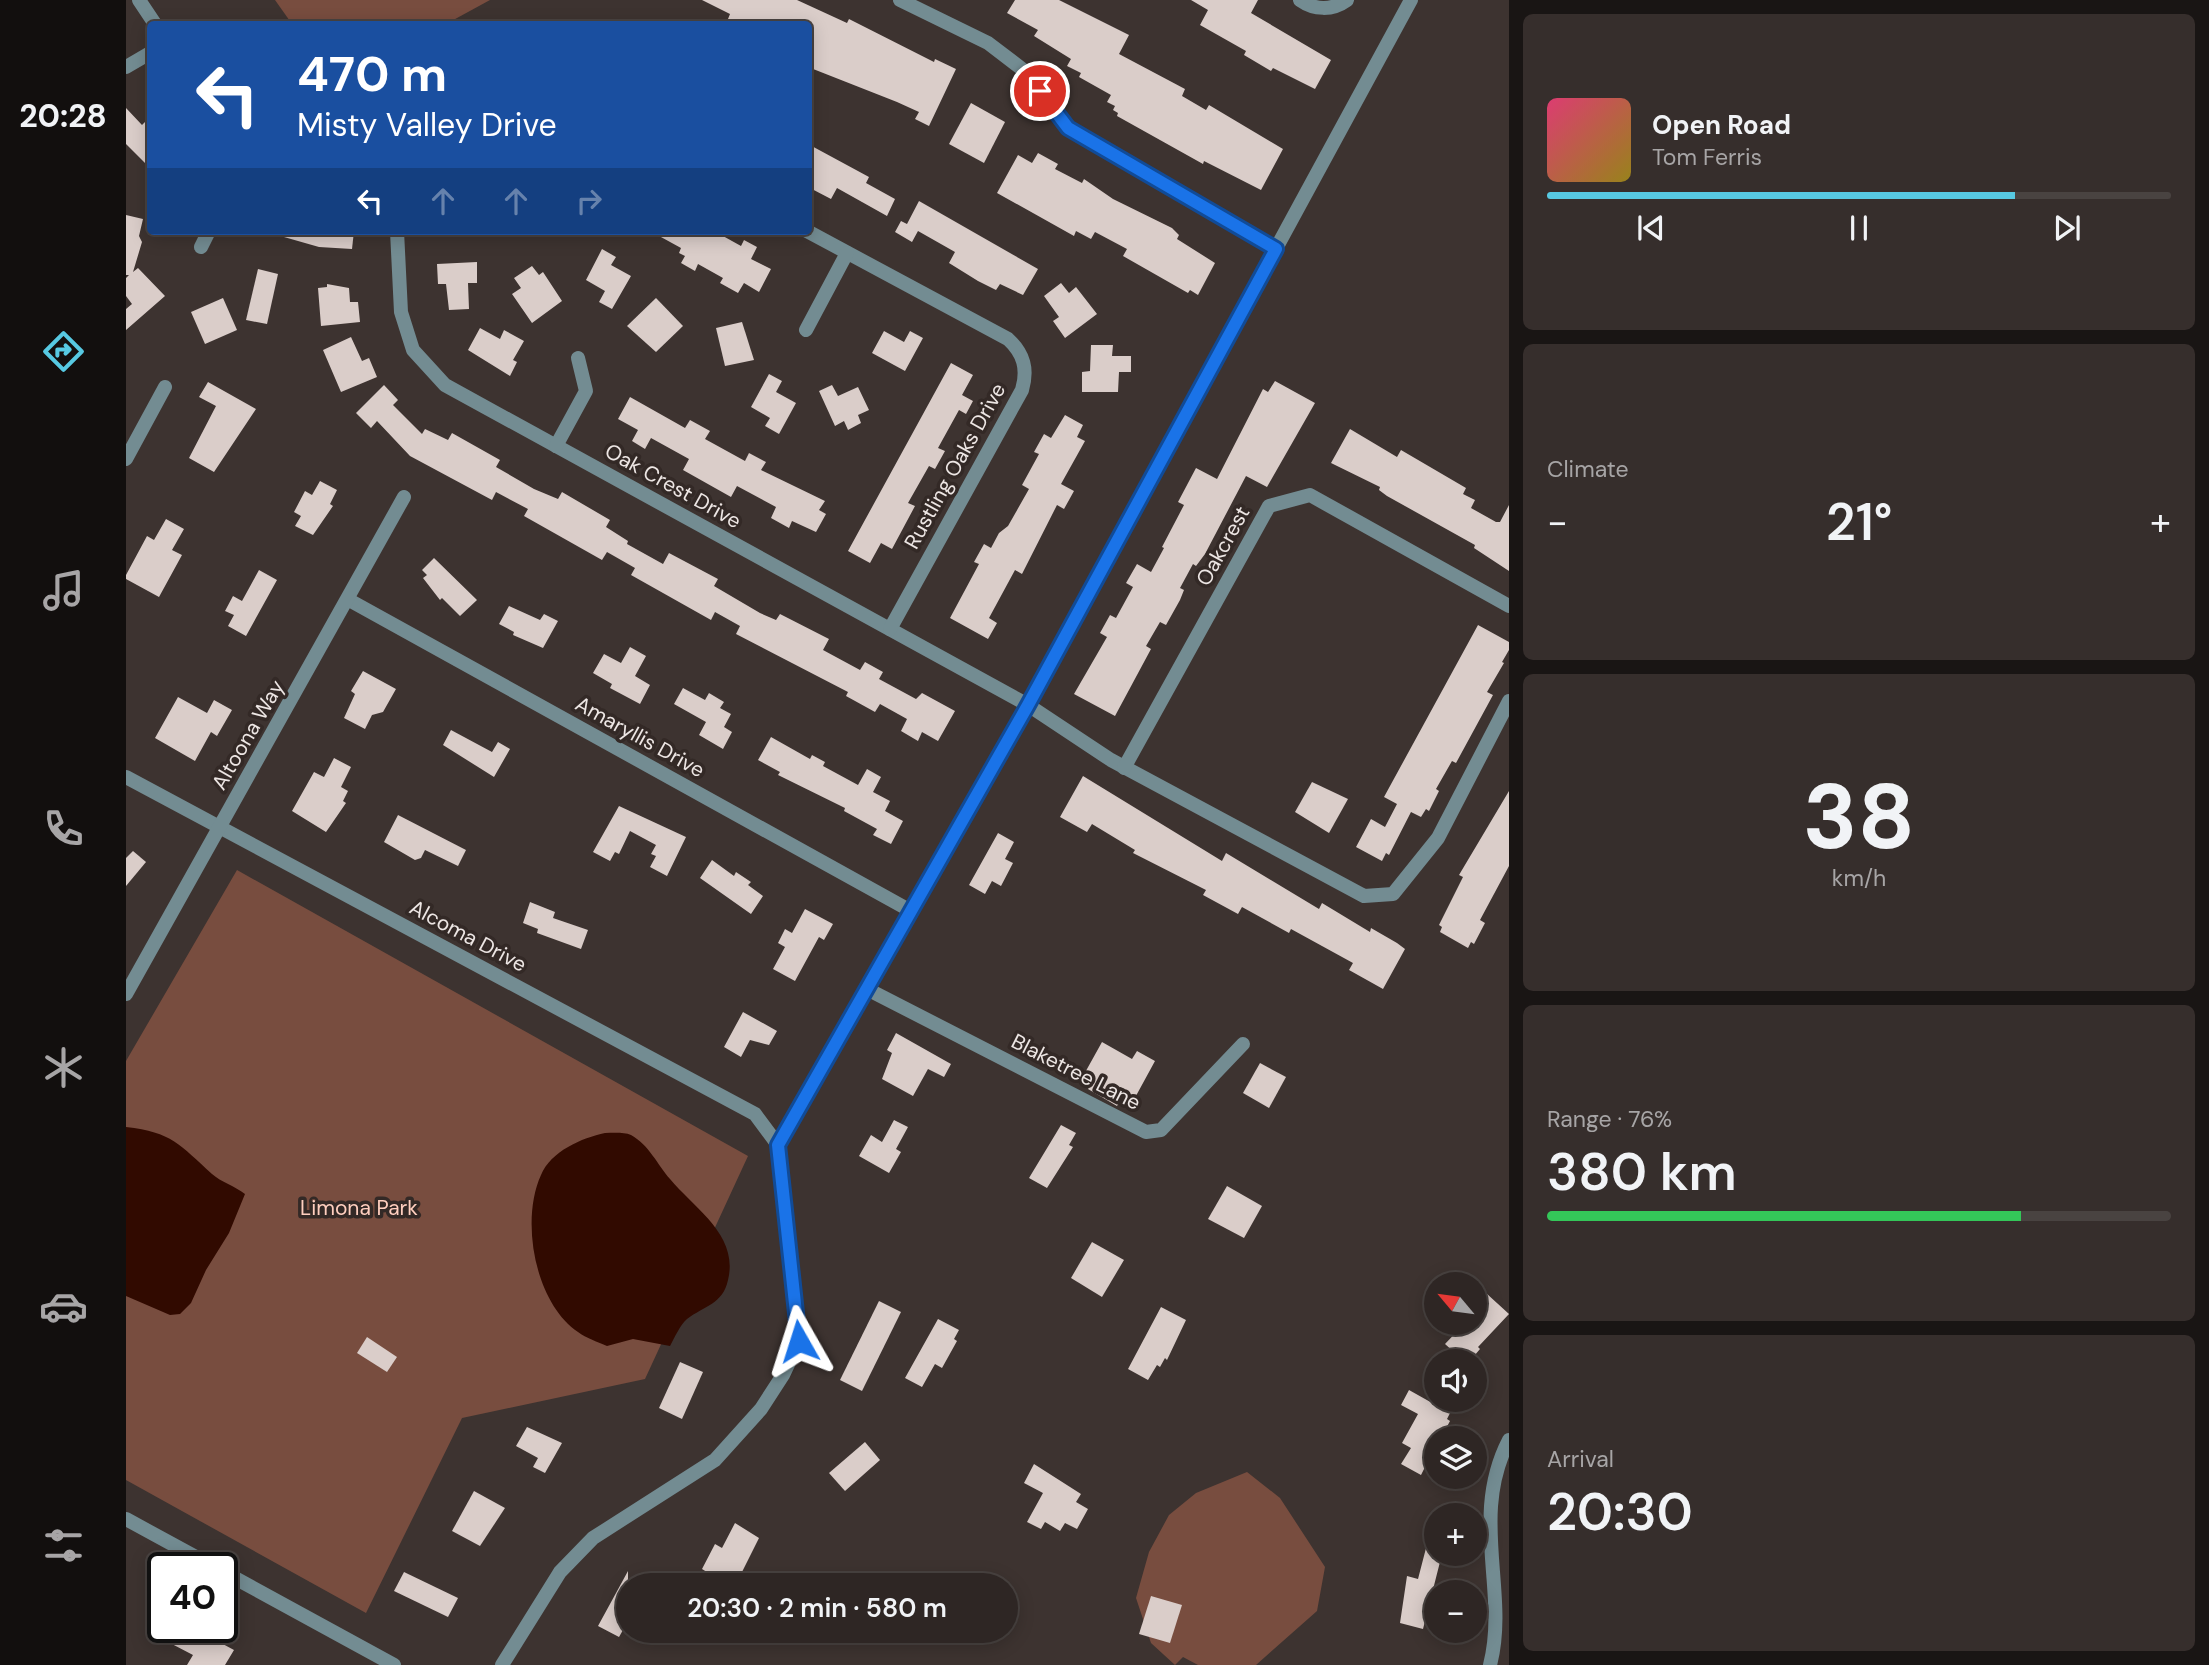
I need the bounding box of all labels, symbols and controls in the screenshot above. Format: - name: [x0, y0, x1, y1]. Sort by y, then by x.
- text: 470 m: [297, 42, 447, 106]
- icon: left: [182, 49, 273, 140]
- pin: [1010, 61, 1070, 121]
- icon: arrive: [1021, 72, 1059, 110]
- text: 20:28: [19, 95, 107, 137]
- text: Misty Valley Drive: [297, 104, 557, 146]
- text: Open Road: [1652, 108, 1791, 142]
- text: Tom Ferris: [1652, 142, 1762, 172]
- icon: left: [351, 182, 389, 220]
- icon: ahead: [424, 182, 462, 220]
- icon: ahead: [497, 182, 535, 220]
- icon: right: [570, 182, 608, 220]
- icon: previous: [1632, 209, 1670, 247]
- icon: pause: [1840, 209, 1878, 247]
- icon: next: [2048, 209, 2086, 247]
- icon: directions: [39, 327, 88, 376]
- street label: Rustling Oaks Drive: [898, 378, 1012, 554]
- street label: Oak Crest Drive: [600, 437, 746, 535]
- text: Climate: [1547, 454, 1629, 484]
- text: 21°: [1826, 488, 1892, 556]
- text: −: [1547, 497, 1568, 547]
- text: +: [2150, 497, 2171, 547]
- street label: Oakcrest: [1190, 501, 1256, 591]
- icon: music: [39, 566, 88, 615]
- street label: Altoona Way: [205, 675, 291, 795]
- street label: Amaryllis Drive: [570, 690, 710, 784]
- text: 38: [1803, 758, 1915, 876]
- icon: phone: [39, 804, 88, 853]
- text: km/h: [1832, 863, 1886, 893]
- street label: Alcoma Drive: [405, 893, 531, 979]
- street label: Blaketree Lane: [1007, 1027, 1146, 1117]
- icon: climate: [39, 1043, 88, 1092]
- text: Range · 76%: [1547, 1104, 1672, 1134]
- text: 380 km: [1547, 1138, 1737, 1206]
- park label: Limona Park: [300, 1194, 418, 1222]
- north arrow: [1424, 1272, 1488, 1335]
- map controls: [1424, 1272, 1487, 1643]
- icon: car: [39, 1282, 88, 1331]
- position arrow: [762, 1304, 836, 1378]
- button: sound: [1424, 1349, 1487, 1412]
- button: layers: [1424, 1426, 1487, 1489]
- text: Arrival: [1547, 1444, 1614, 1474]
- text: 20:30: [1547, 1478, 1693, 1546]
- button: +: [1424, 1503, 1487, 1566]
- icon: filters: [39, 1521, 88, 1570]
- speed limit sign: 40: [147, 1552, 238, 1643]
- button: −: [1424, 1580, 1487, 1643]
- text: 20:30 · 2 min · 580 m: [687, 1591, 947, 1625]

